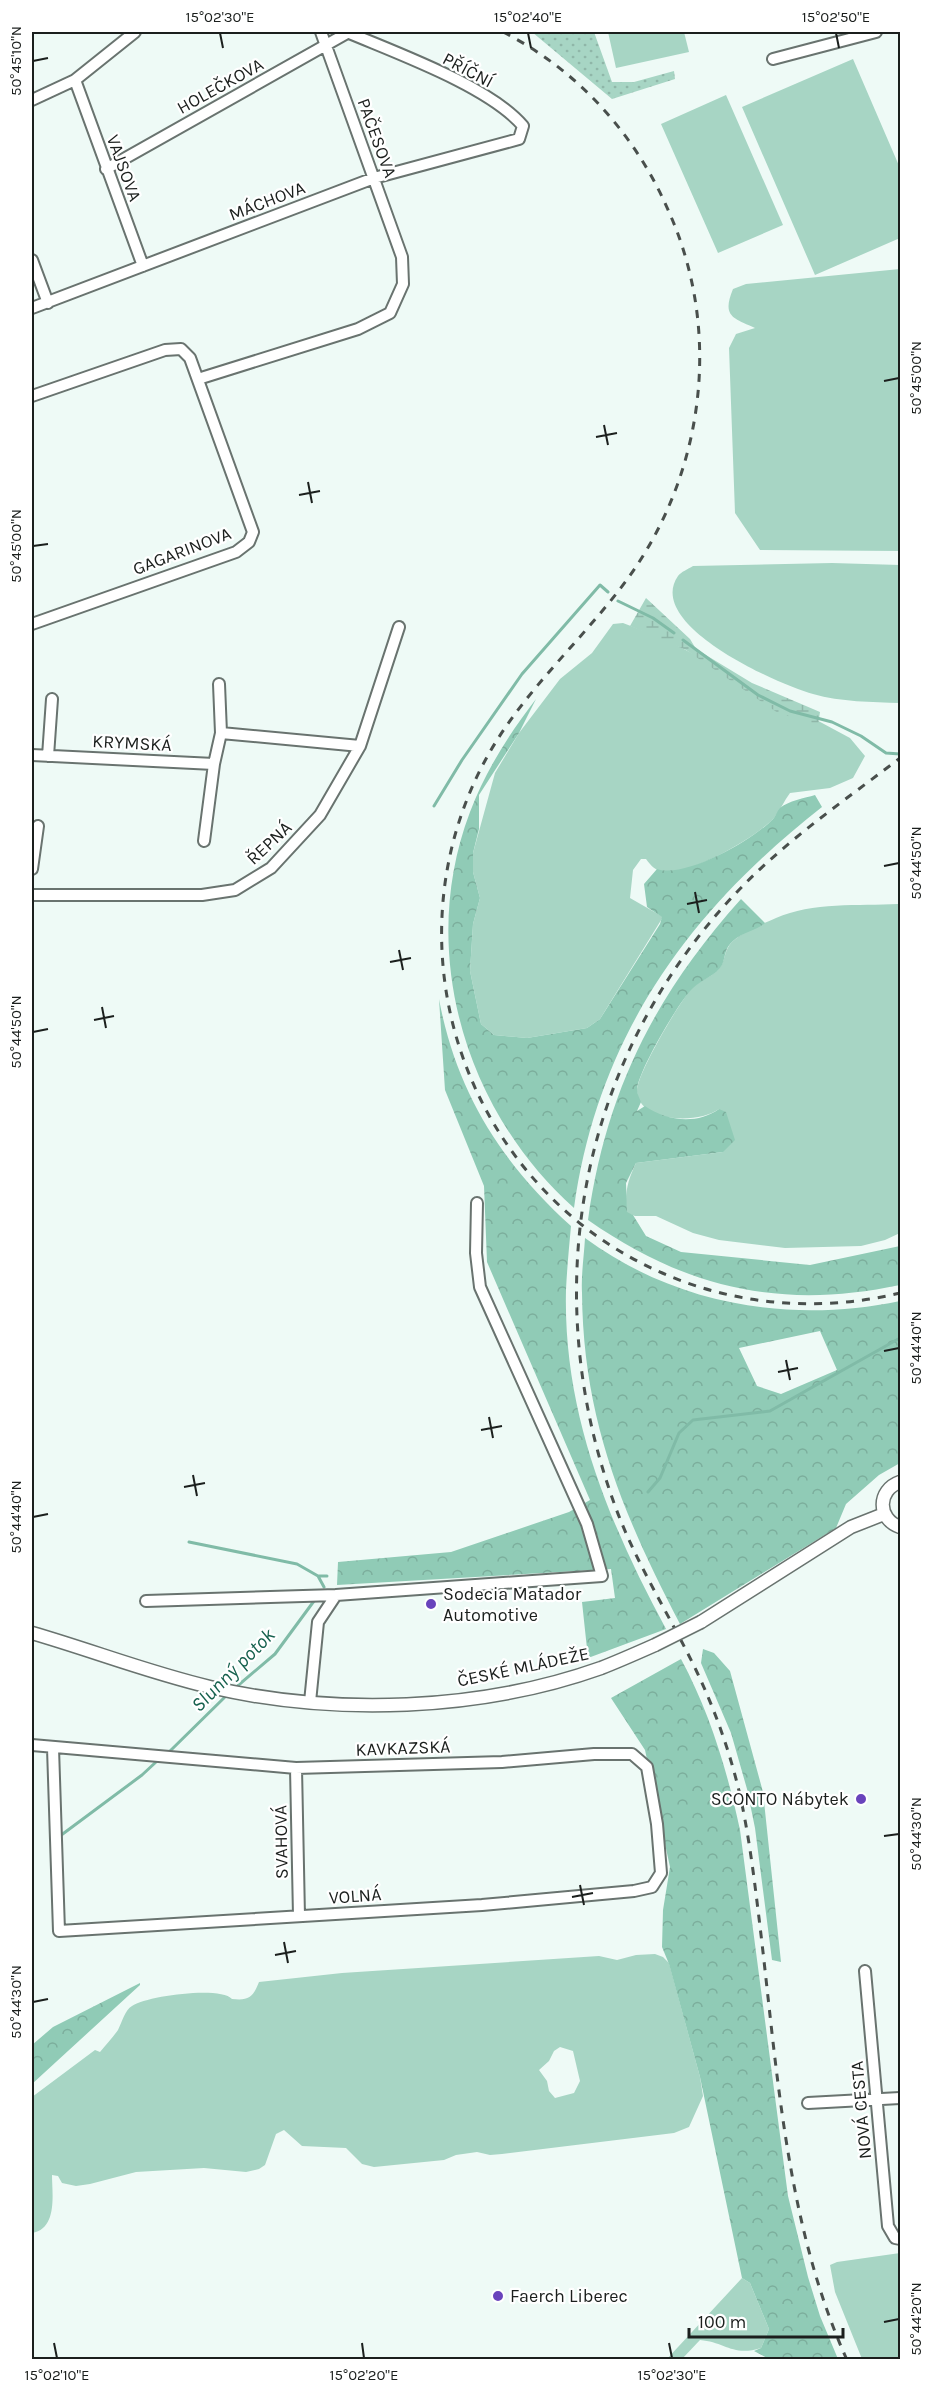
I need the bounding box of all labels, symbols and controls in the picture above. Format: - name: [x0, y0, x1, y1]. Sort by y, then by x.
- text: 15°02'30"E: [186, 8, 254, 26]
- text: 15°02'40"E: [494, 8, 562, 26]
- text: 15°02'50"E: [802, 8, 870, 26]
- text: 50°45'10"N: [7, 26, 25, 96]
- street label: PŘÍČNÍ: [439, 47, 499, 93]
- street label: HOLEČKOVA: [173, 53, 267, 119]
- street label: PAČESOVA: [352, 95, 402, 181]
- street label: VAJSOVA: [102, 132, 146, 204]
- street label: MÁCHOVA: [225, 175, 308, 226]
- text: 50°45'00"N: [907, 341, 925, 415]
- text: 50°45'00"N: [7, 509, 25, 583]
- street label: GAGARINOVA: [130, 522, 234, 580]
- street label: KRYMSKÁ: [92, 729, 172, 756]
- street label: ŘEPNÁ: [241, 816, 296, 869]
- text: 50°44'50"N: [907, 826, 925, 900]
- text: 50°44'50"N: [7, 995, 25, 1069]
- text: 50°44'40"N: [907, 1311, 925, 1385]
- text: 50°44'40"N: [7, 1480, 25, 1554]
- place label: Sodecia Matador Automotive: [443, 1583, 582, 1626]
- marker: Sodecia Matador Automotive: [424, 1597, 438, 1611]
- water label: Slunný potok: [186, 1623, 280, 1717]
- street label: ČESKÉ MLÁDEŽE: [455, 1641, 591, 1692]
- street label: KAVKAZSKÁ: [355, 1734, 451, 1761]
- place label: SCONTO Nábytek: [711, 1788, 849, 1810]
- marker: SCONTO Nábytek: [854, 1792, 868, 1806]
- text: 50°44'30"N: [907, 1797, 925, 1871]
- street label: SVAHOVÁ: [268, 1805, 293, 1879]
- street label: VOLNÁ: [328, 1882, 382, 1909]
- text: 50°44'30"N: [7, 1965, 25, 2039]
- street label: NOVÁ CESTA: [845, 2060, 876, 2160]
- text: 50°44'20"N: [907, 2282, 925, 2356]
- place label: Faerch Liberec: [510, 2285, 628, 2307]
- marker: Faerch Liberec: [491, 2289, 505, 2303]
- scale bar: [689, 2301, 844, 2339]
- text: 100 m: [698, 2311, 746, 2333]
- text: 15°02'10"E: [24, 2366, 90, 2384]
- text: 15°02'20"E: [330, 2366, 398, 2384]
- text: 15°02'30"E: [638, 2366, 706, 2384]

